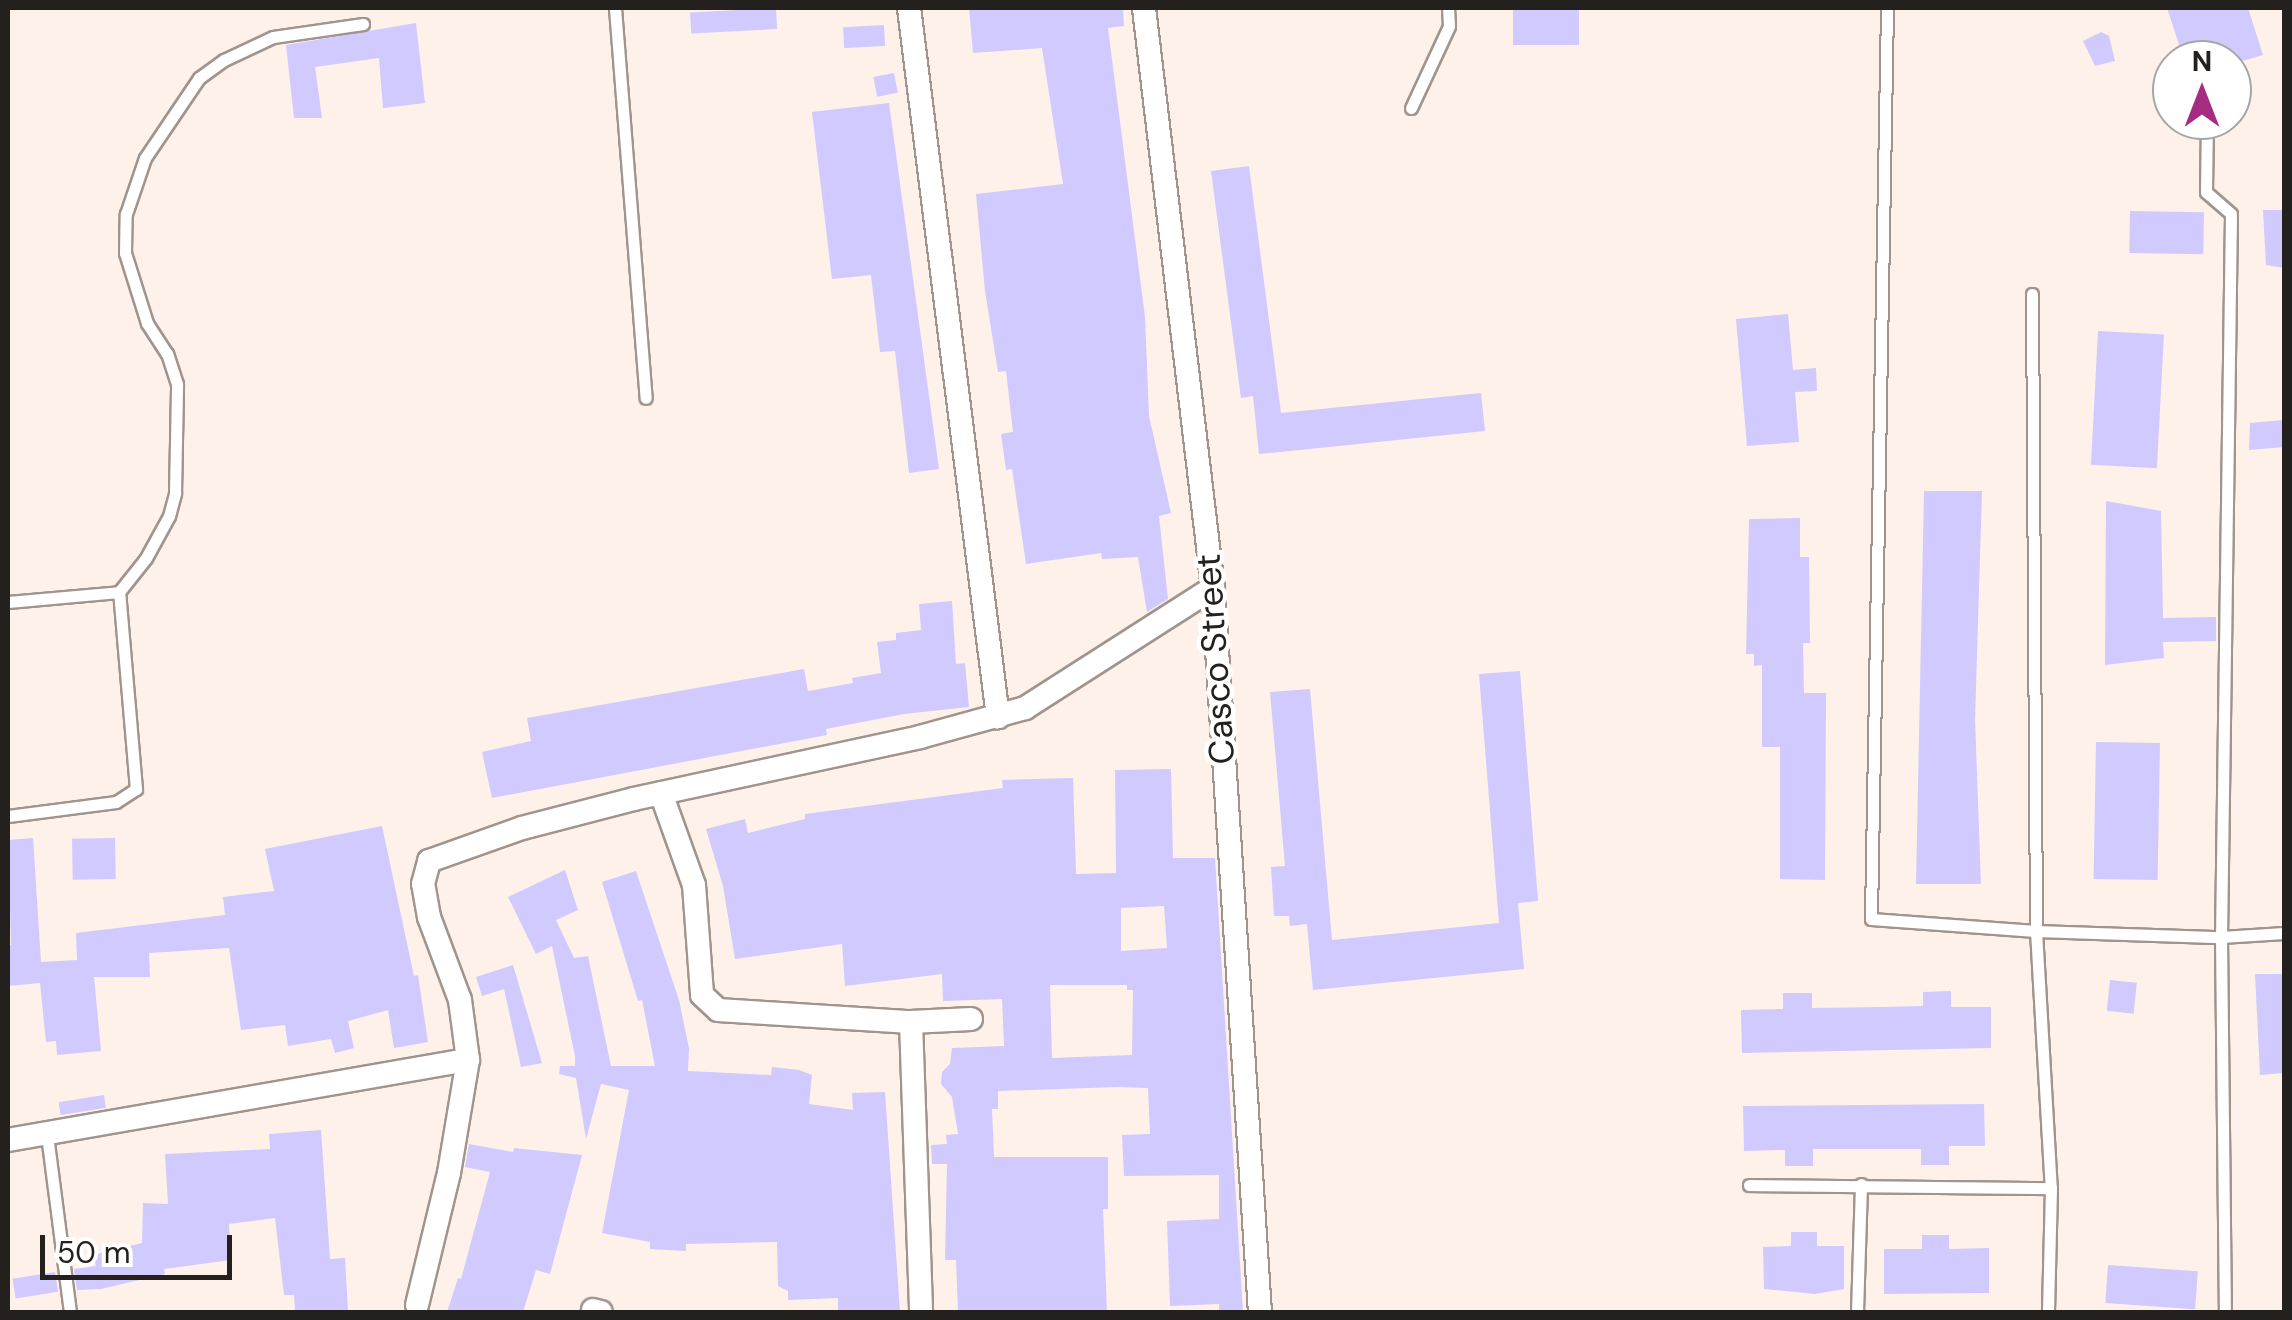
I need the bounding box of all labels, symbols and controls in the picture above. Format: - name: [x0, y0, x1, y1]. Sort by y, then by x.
- north arrow: [2152, 40, 2252, 140]
- text: N: [2192, 43, 2212, 80]
- street label: Casco Street: [1187, 552, 1243, 766]
- scale bar: [45, 1215, 238, 1277]
- text: 50 m: [57, 1233, 131, 1272]

